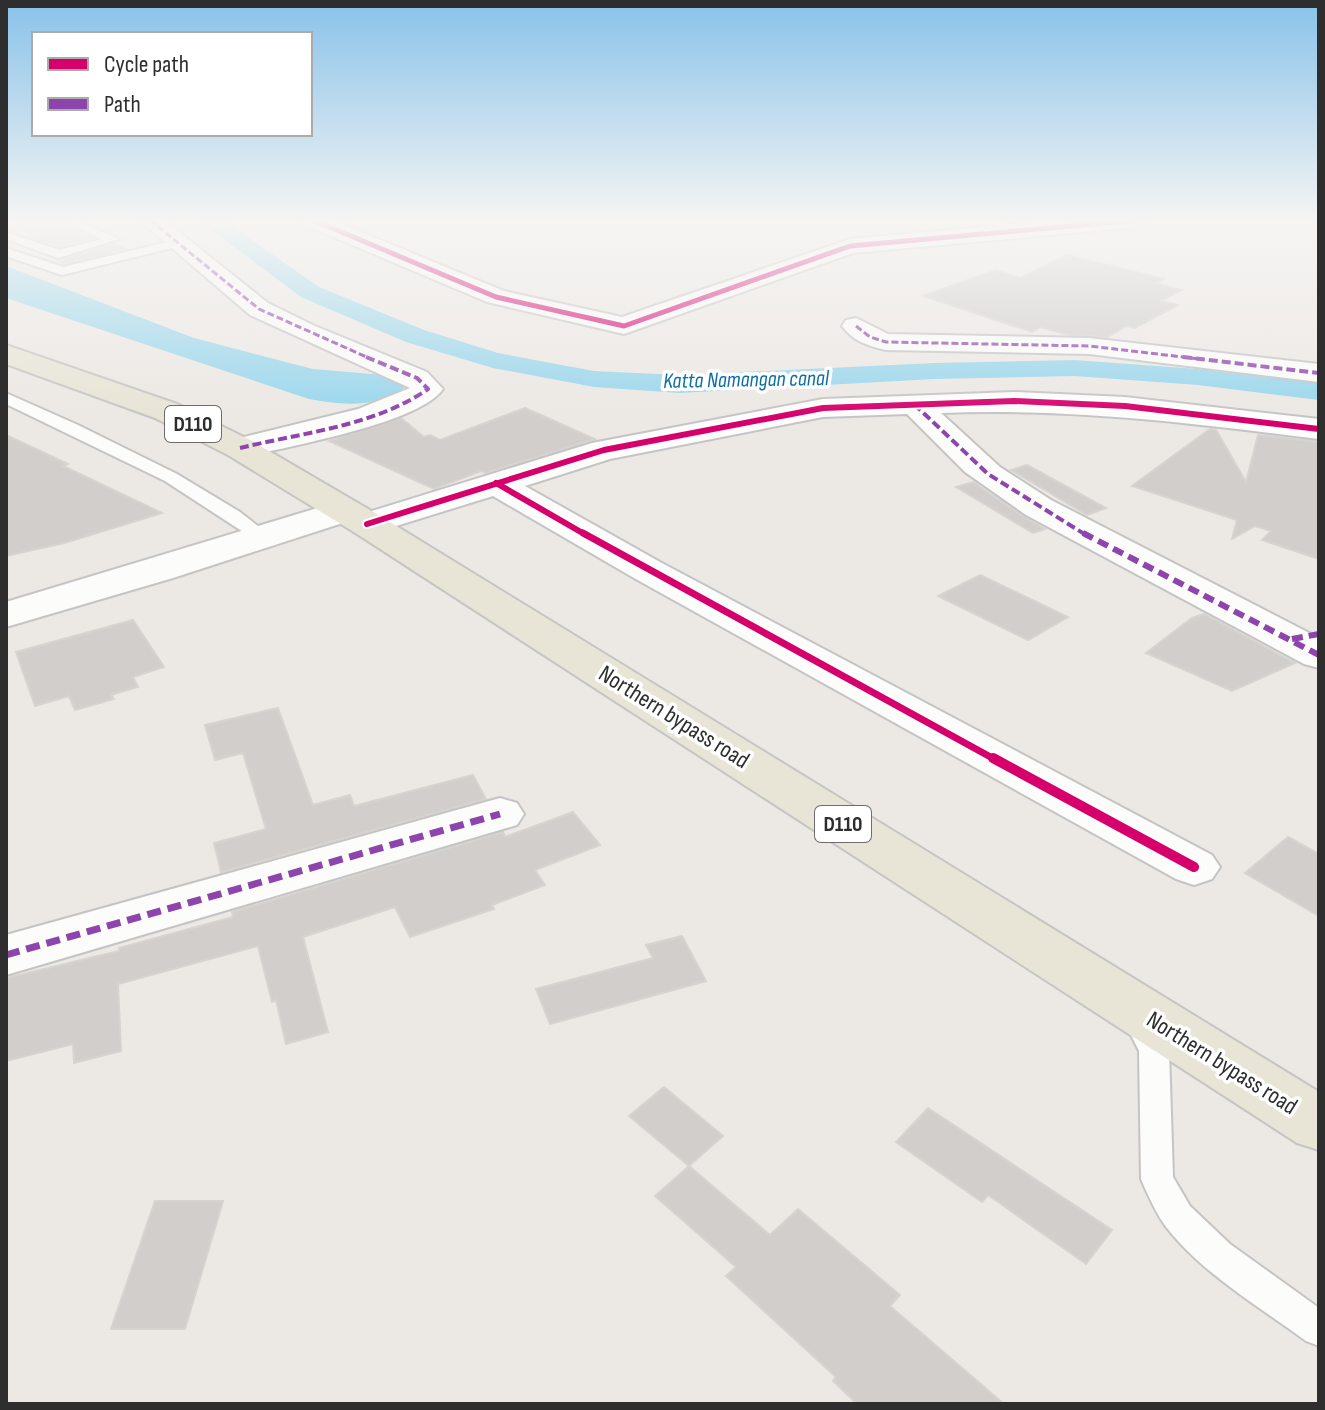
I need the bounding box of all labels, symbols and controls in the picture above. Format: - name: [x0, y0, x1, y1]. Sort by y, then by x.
- legend: [32, 32, 312, 136]
- text: Cycle path: [104, 50, 189, 79]
- text: Path: [104, 90, 141, 119]
- water label: Katta Namangan canal: [663, 365, 830, 395]
- road number: D110: [165, 406, 221, 442]
- street label: Northern bypass road: [593, 659, 755, 775]
- road number: D110: [815, 806, 871, 842]
- street label: Northern bypass road: [1141, 1005, 1303, 1121]

